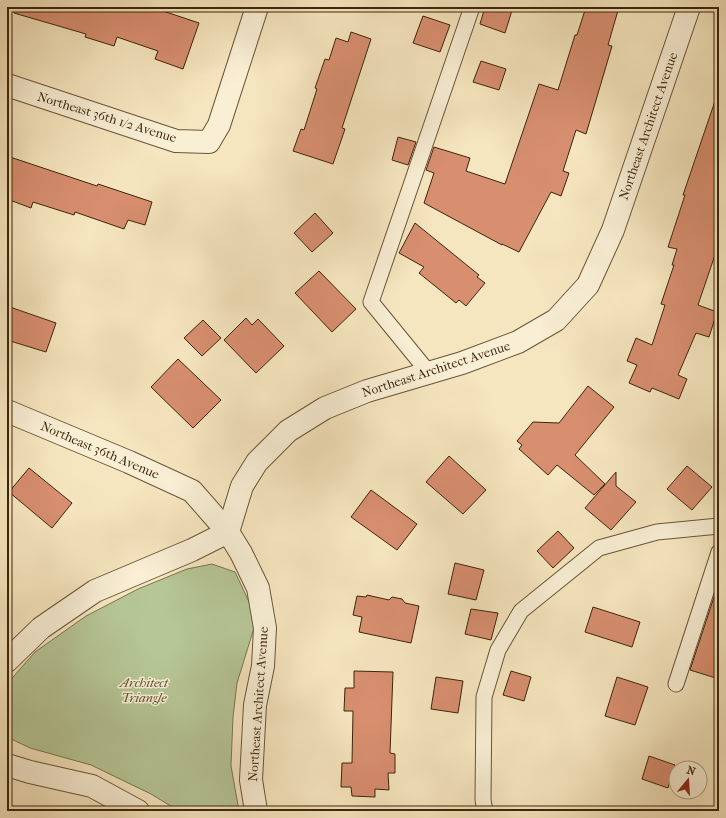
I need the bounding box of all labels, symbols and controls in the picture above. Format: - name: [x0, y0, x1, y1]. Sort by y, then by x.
- street label: Northeast Architect Avenue: [616, 50, 681, 202]
- street label: Northeast 36th 1/2 Avenue: [36, 89, 179, 145]
- street label: Northeast Architect Avenue: [360, 338, 513, 400]
- street label: Northeast 36th Avenue: [38, 418, 162, 482]
- street label: Northeast Architect Avenue: [245, 626, 271, 782]
- park label: Architect Triangle: [118, 675, 169, 705]
- north arrow: [668, 760, 708, 800]
- text: N: [685, 763, 698, 779]

